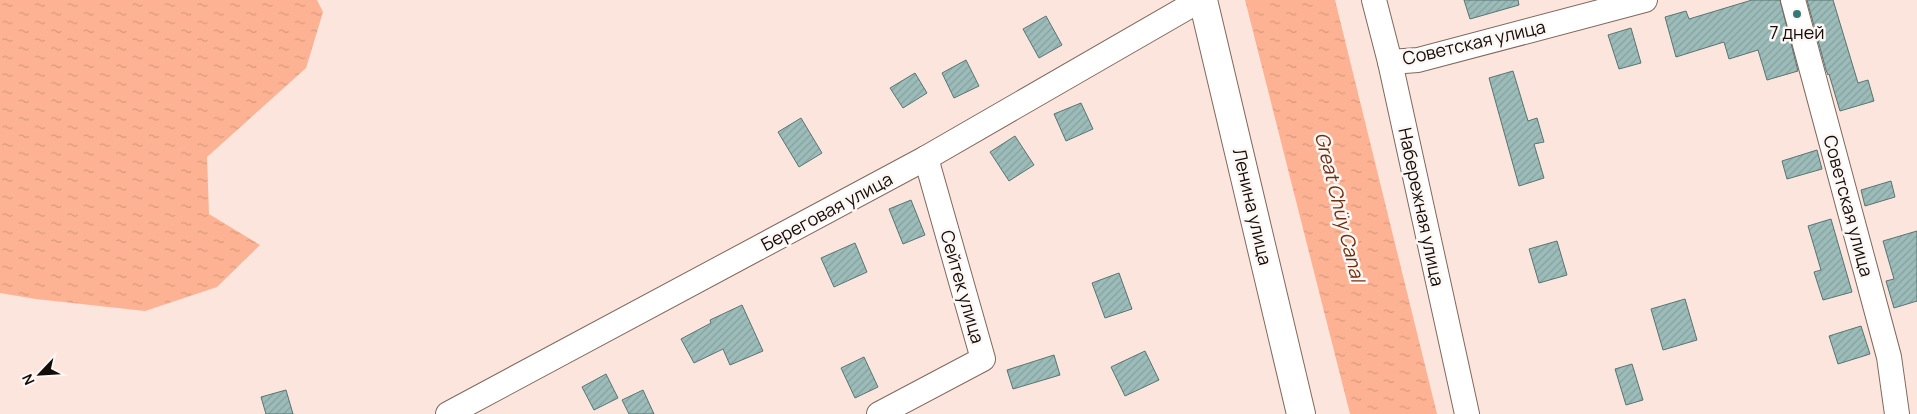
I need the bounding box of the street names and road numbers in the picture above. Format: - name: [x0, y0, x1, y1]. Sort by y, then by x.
- street label: Советская улица: [1400, 14, 1548, 70]
- street label: Набережная улица: [1393, 125, 1451, 288]
- street label: Советская улица: [1819, 132, 1879, 279]
- street label: Ленина улица: [1228, 146, 1278, 267]
- street label: Береговая улица: [757, 166, 896, 256]
- street label: Сейтек улица: [935, 227, 991, 346]

